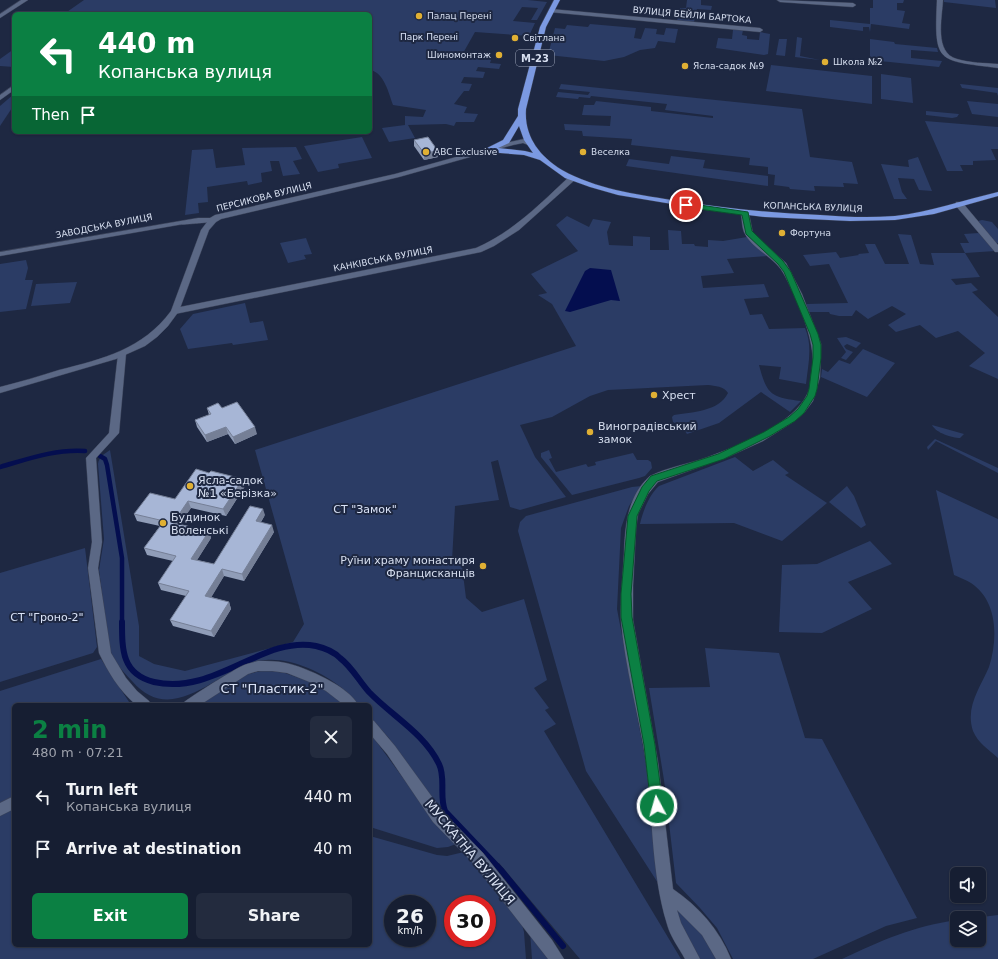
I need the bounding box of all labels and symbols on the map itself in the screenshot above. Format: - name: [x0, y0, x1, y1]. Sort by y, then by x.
- street label: ВУЛИЦЯ БЕЙЛИ БАРТОКА: [632, 4, 753, 25]
- marker: Палац Перені: [414, 11, 424, 21]
- place label: Палац Перені: [427, 11, 491, 21]
- park label: Парк Перені: [400, 32, 458, 42]
- marker: Світлана: [510, 33, 520, 43]
- place label: Світлана: [523, 33, 565, 43]
- place label: Шиномонтаж: [427, 50, 491, 60]
- marker: Шиномонтаж: [494, 50, 504, 60]
- road number: М-23: [516, 50, 554, 66]
- marker: Школа №2: [820, 57, 830, 67]
- place label: Школа №2: [833, 57, 883, 67]
- marker: Ясла-садок №9: [680, 61, 690, 71]
- place label: Ясла-садок №9: [693, 61, 765, 71]
- marker: ABC Exclusive: [421, 147, 431, 157]
- place label: ABC Exclusive: [434, 147, 498, 157]
- marker: Веселка: [578, 147, 588, 157]
- place label: Веселка: [591, 147, 630, 157]
- street label: ПЕРСИКОВА ВУЛИЦЯ: [215, 180, 313, 214]
- pin: [669, 188, 703, 222]
- street label: КОПАНСЬКА ВУЛИЦЯ: [763, 200, 863, 214]
- street label: ЗАВОДСЬКА ВУЛИЦЯ: [55, 212, 153, 240]
- marker: Фортуна: [777, 228, 787, 238]
- place label: Фортуна: [790, 228, 831, 238]
- street label: КАНКІВСЬКА ВУЛИЦЯ: [333, 244, 433, 274]
- place label: Хрест: [662, 389, 696, 402]
- marker: Хрест: [649, 390, 659, 400]
- place label: Виноградівський замок: [598, 420, 697, 446]
- marker: Виноградівський замок: [585, 427, 595, 437]
- place label: Ясла-садок №1 «Берізка»: [198, 474, 277, 500]
- marker: Ясла-садок №1 «Берізка»: [185, 481, 195, 491]
- park label: СТ "Замок": [333, 503, 397, 516]
- place label: Будинок Воленські: [171, 511, 229, 537]
- marker: Будинок Воленські: [158, 518, 168, 528]
- place label: Руїни храму монастиря Францисканців: [340, 554, 475, 580]
- marker: Руїни храму монастиря Францисканців: [478, 561, 488, 571]
- park label: СТ "Гроно-2": [10, 611, 84, 624]
- park label: СТ "Пластик-2": [220, 681, 324, 696]
- position arrow: [636, 785, 678, 827]
- street label: МУСКАТНА ВУЛИЦЯ: [422, 796, 518, 908]
- speed limit sign: 30: [444, 895, 496, 947]

